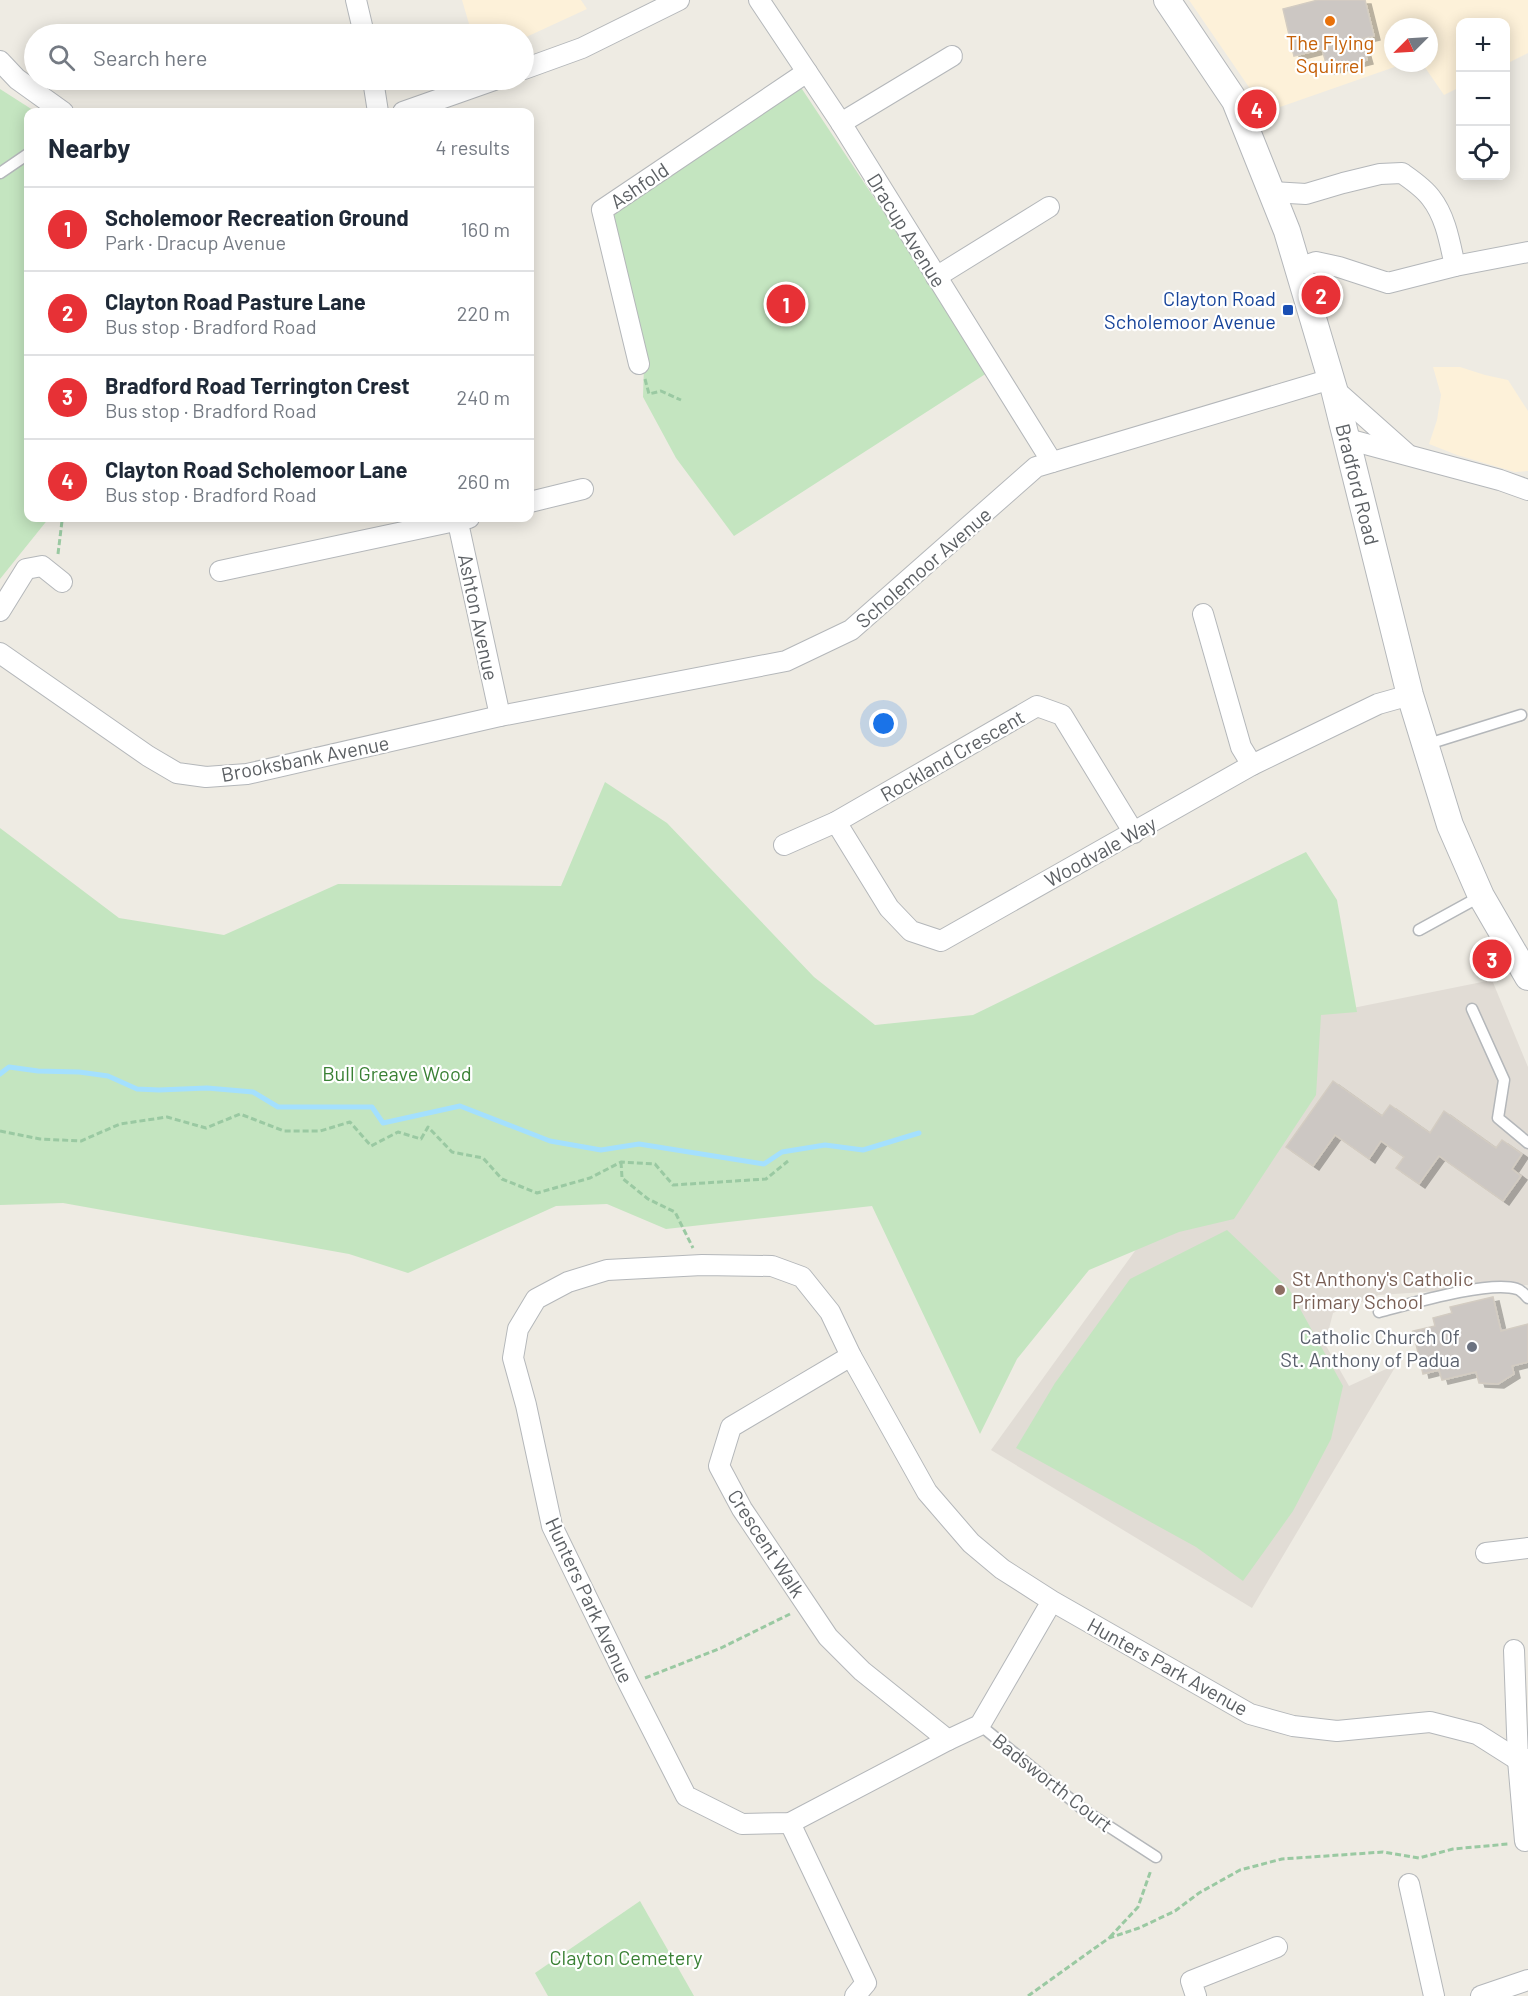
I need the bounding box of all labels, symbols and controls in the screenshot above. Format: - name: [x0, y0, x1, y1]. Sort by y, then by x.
- marker: The Flying Squirrel: [1323, 14, 1337, 28]
- north arrow: [1384, 18, 1438, 72]
- map controls: [1456, 18, 1510, 180]
- button: +: [1456, 18, 1510, 72]
- search box: [24, 24, 534, 90]
- place label: The Flying Squirrel: [1286, 30, 1374, 77]
- icon: search: [45, 41, 78, 74]
- text: Search here: [93, 44, 207, 70]
- button: −: [1456, 72, 1510, 126]
- pin: 4: [1238, 86, 1276, 132]
- button: locate: [1456, 126, 1510, 180]
- text: Nearby: [48, 132, 130, 163]
- text: 4 results: [435, 135, 510, 159]
- street label: Ashfold: [605, 157, 673, 213]
- street label: Dracup Avenue: [862, 169, 952, 291]
- text: Scholemoor Recreation Ground: [105, 204, 409, 230]
- text: 1: [64, 217, 71, 241]
- text: 160 m: [461, 217, 510, 241]
- text: Park · Dracup Avenue: [105, 230, 286, 254]
- pin: 2: [1302, 272, 1340, 318]
- pin: 1: [766, 282, 806, 326]
- place label: Clayton Road Scholemoor Avenue: [1104, 286, 1276, 333]
- text: Clayton Road Pasture Lane: [105, 288, 366, 314]
- text: 2: [62, 301, 73, 325]
- text: 220 m: [457, 301, 510, 325]
- marker: Clayton Road Scholemoor Avenue: [1281, 303, 1295, 317]
- text: Bus stop · Bradford Road: [105, 314, 317, 338]
- text: Bradford Road Terrington Crest: [105, 372, 410, 398]
- text: 3: [62, 385, 73, 409]
- text: 240 m: [456, 385, 510, 409]
- text: Bus stop · Bradford Road: [105, 398, 317, 422]
- street label: Bradford Road: [1331, 421, 1385, 547]
- text: Clayton Road Scholemoor Lane: [105, 456, 407, 482]
- text: 4: [61, 469, 74, 493]
- text: 260 m: [457, 469, 510, 493]
- text: Bus stop · Bradford Road: [105, 482, 317, 506]
- street label: Scholemoor Avenue: [850, 502, 996, 632]
- street label: Ashton Avenue: [454, 552, 504, 682]
- street label: Rockland Crescent: [876, 704, 1028, 806]
- your location: [869, 709, 898, 738]
- street label: Brooksbank Avenue: [219, 730, 391, 786]
- street label: Woodvale Way: [1040, 810, 1160, 892]
- pin: 3: [1472, 936, 1512, 982]
- park label: Bull Greave Wood: [322, 1061, 472, 1085]
- place label: St Anthony's Catholic Primary School: [1292, 1266, 1473, 1313]
- marker: St Anthony's Catholic Primary School: [1273, 1283, 1287, 1297]
- place label: Catholic Church Of St. Anthony of Padua: [1280, 1324, 1460, 1371]
- marker: Catholic Church Of St. Anthony of Padua: [1465, 1340, 1479, 1354]
- street label: Crescent Walk: [723, 1484, 811, 1602]
- street label: Hunters Park Avenue: [541, 1513, 639, 1687]
- street label: Hunters Park Avenue: [1084, 1612, 1252, 1720]
- street label: Badsworth Court: [988, 1728, 1118, 1836]
- park label: Clayton Cemetery: [549, 1945, 703, 1969]

